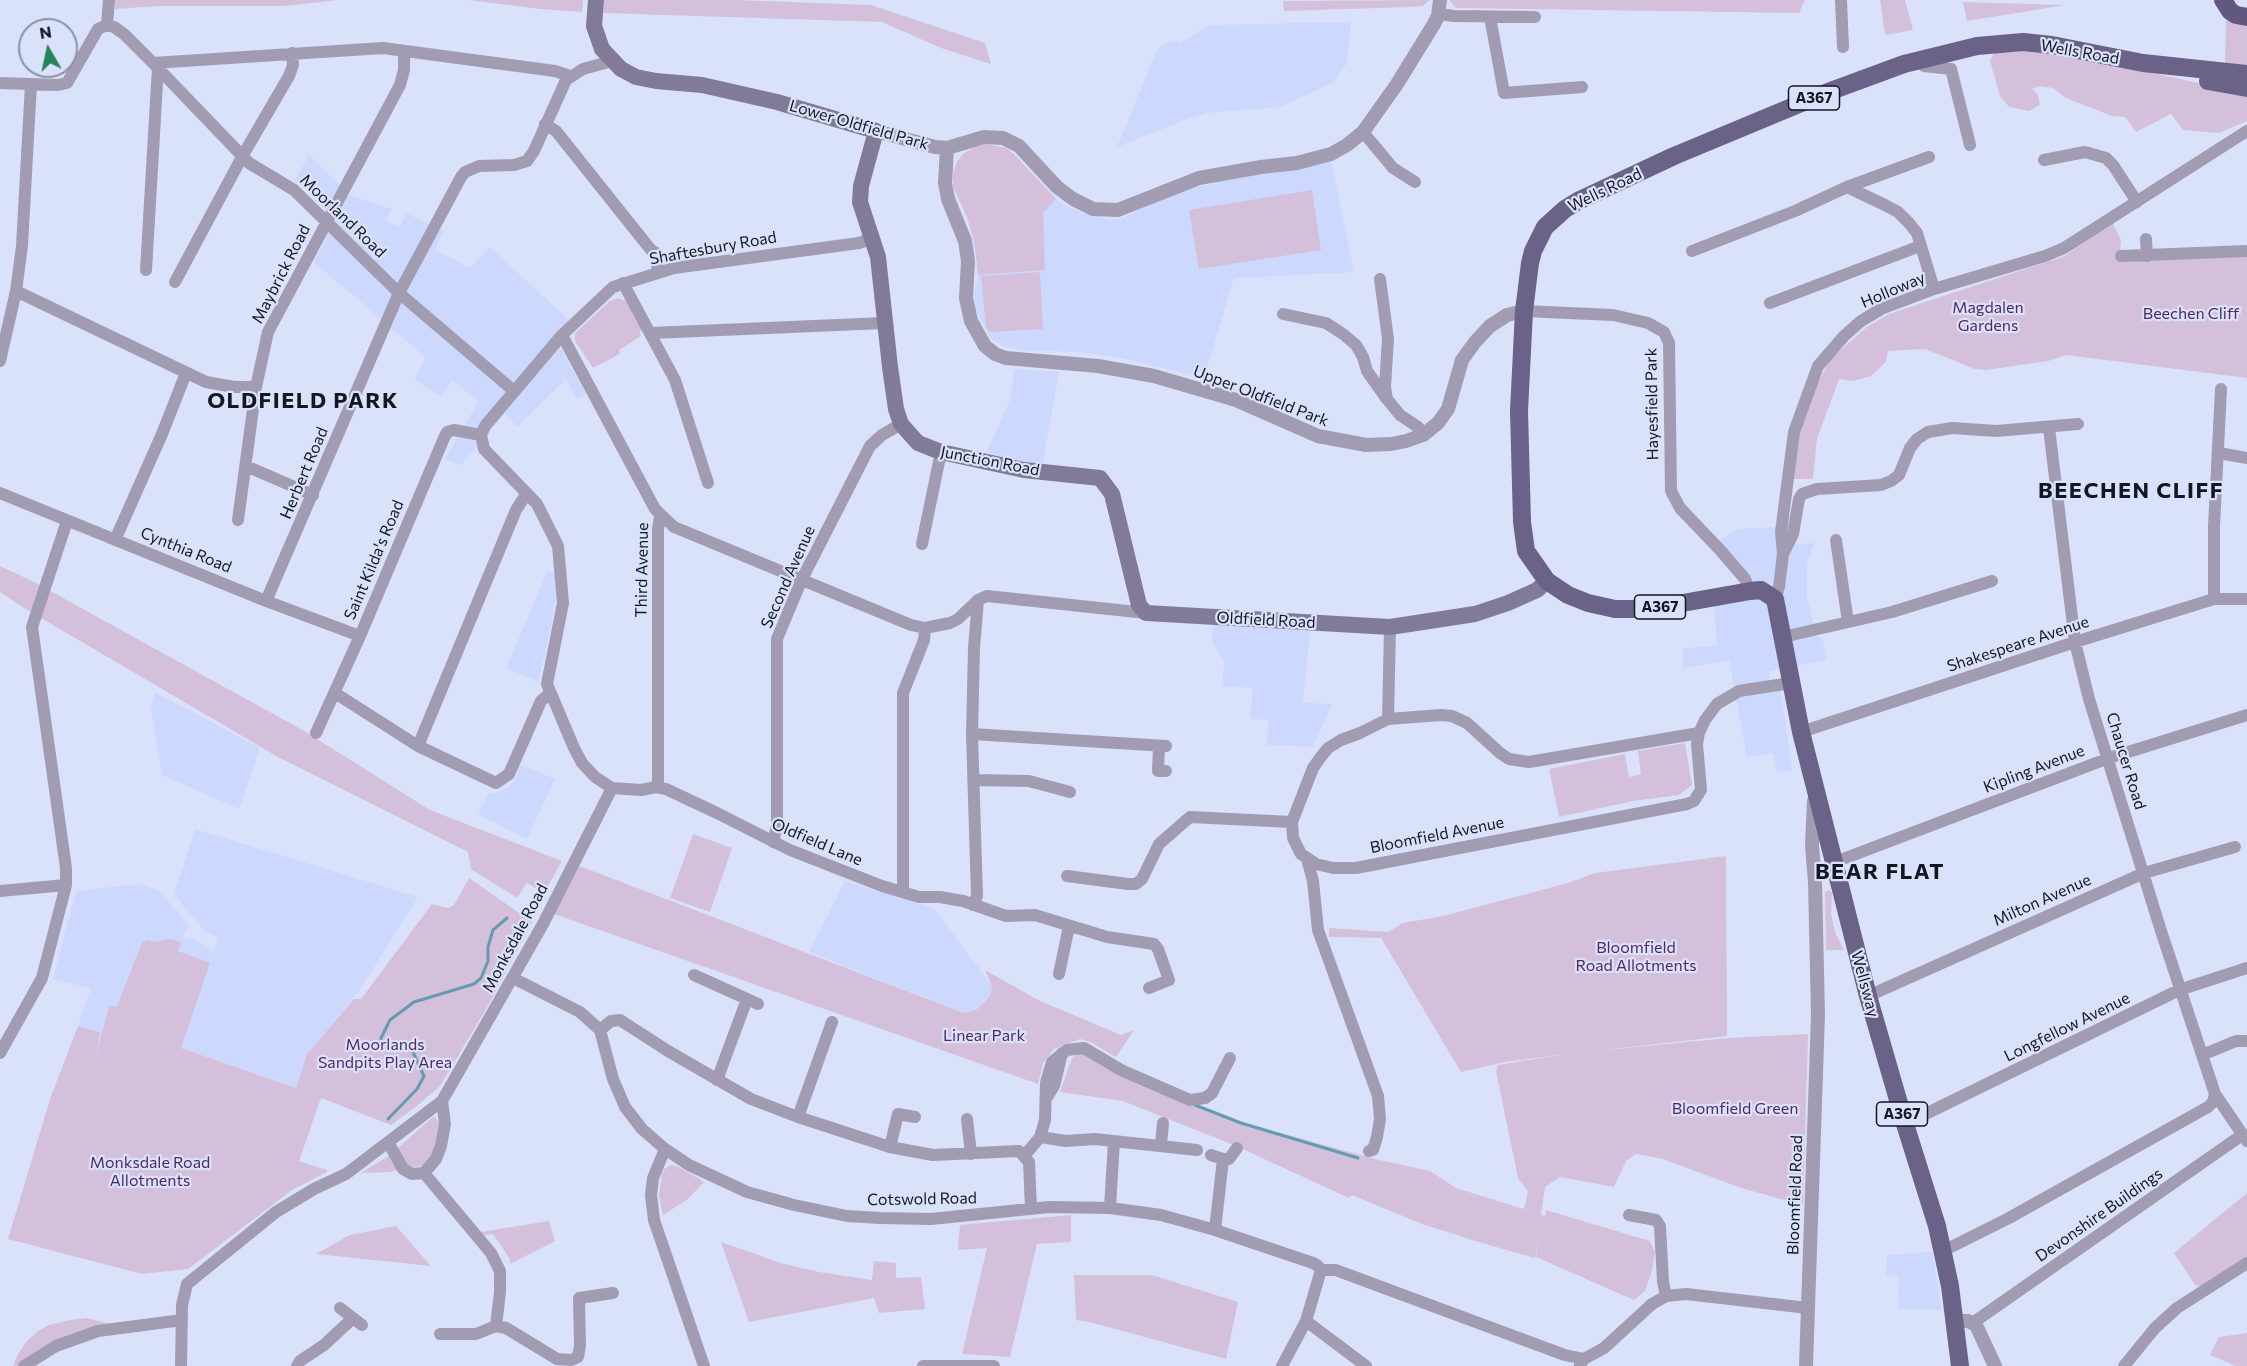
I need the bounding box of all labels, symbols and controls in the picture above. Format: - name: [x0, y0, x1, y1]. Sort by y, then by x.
- north arrow: [18, 18, 78, 78]
- text: N: [38, 21, 53, 42]
- street label: Wells Road: [2039, 36, 2121, 68]
- road number: A367: [1788, 86, 1840, 110]
- street label: Lower Oldfield Park: [787, 96, 931, 154]
- street label: Wells Road: [1565, 164, 1645, 216]
- street label: Moorland Road: [296, 170, 390, 262]
- street label: Maybrick Road: [248, 221, 314, 327]
- street label: Shaftesbury Road: [648, 227, 778, 269]
- street label: Holloway: [1858, 268, 1928, 312]
- park label: Magdalen Gardens: [1952, 298, 2024, 336]
- park label: Beechen Cliff: [2143, 304, 2239, 324]
- street label: Hayesfield Park: [1641, 348, 1663, 460]
- street label: Upper Oldfield Park: [1191, 361, 1331, 431]
- district label: OLDFIELD PARK: [207, 388, 399, 414]
- street label: Herbert Road: [276, 424, 332, 522]
- street label: Junction Road: [939, 442, 1041, 480]
- district label: BEECHEN CLIFF: [2038, 478, 2224, 504]
- street label: Saint Kilda's Road: [340, 497, 408, 623]
- street label: Third Avenue: [632, 522, 652, 618]
- street label: Cynthia Road: [138, 523, 234, 577]
- street label: Second Avenue: [757, 523, 819, 631]
- road number: A367: [1634, 595, 1686, 619]
- street label: Oldfield Road: [1216, 608, 1316, 632]
- street label: Shakespeare Avenue: [1945, 612, 2091, 676]
- street label: Chaucer Road: [2102, 710, 2150, 812]
- street label: Kipling Avenue: [1981, 741, 2087, 797]
- street label: Bloomfield Avenue: [1368, 813, 1506, 857]
- street label: Oldfield Lane: [769, 814, 865, 870]
- district label: BEAR FLAT: [1815, 859, 1945, 885]
- street label: Milton Avenue: [1990, 870, 2094, 930]
- street label: Monksdale Road: [478, 880, 552, 996]
- park label: Bloomfield Road Allotments: [1575, 938, 1697, 976]
- street label: Wellsway: [1847, 949, 1883, 1019]
- street label: Longfellow Avenue: [2001, 988, 2133, 1066]
- park label: Linear Park: [943, 1026, 1025, 1046]
- park label: Moorlands Sandpits Play Area: [318, 1035, 452, 1073]
- park label: Bloomfield Green: [1672, 1099, 1798, 1119]
- road number: A367: [1876, 1102, 1928, 1126]
- street label: Bloomfield Road: [1783, 1135, 1807, 1255]
- park label: Monksdale Road Allotments: [90, 1153, 210, 1191]
- street label: Devonshire Buildings: [2032, 1164, 2166, 1266]
- street label: Cotswold Road: [867, 1188, 977, 1210]

